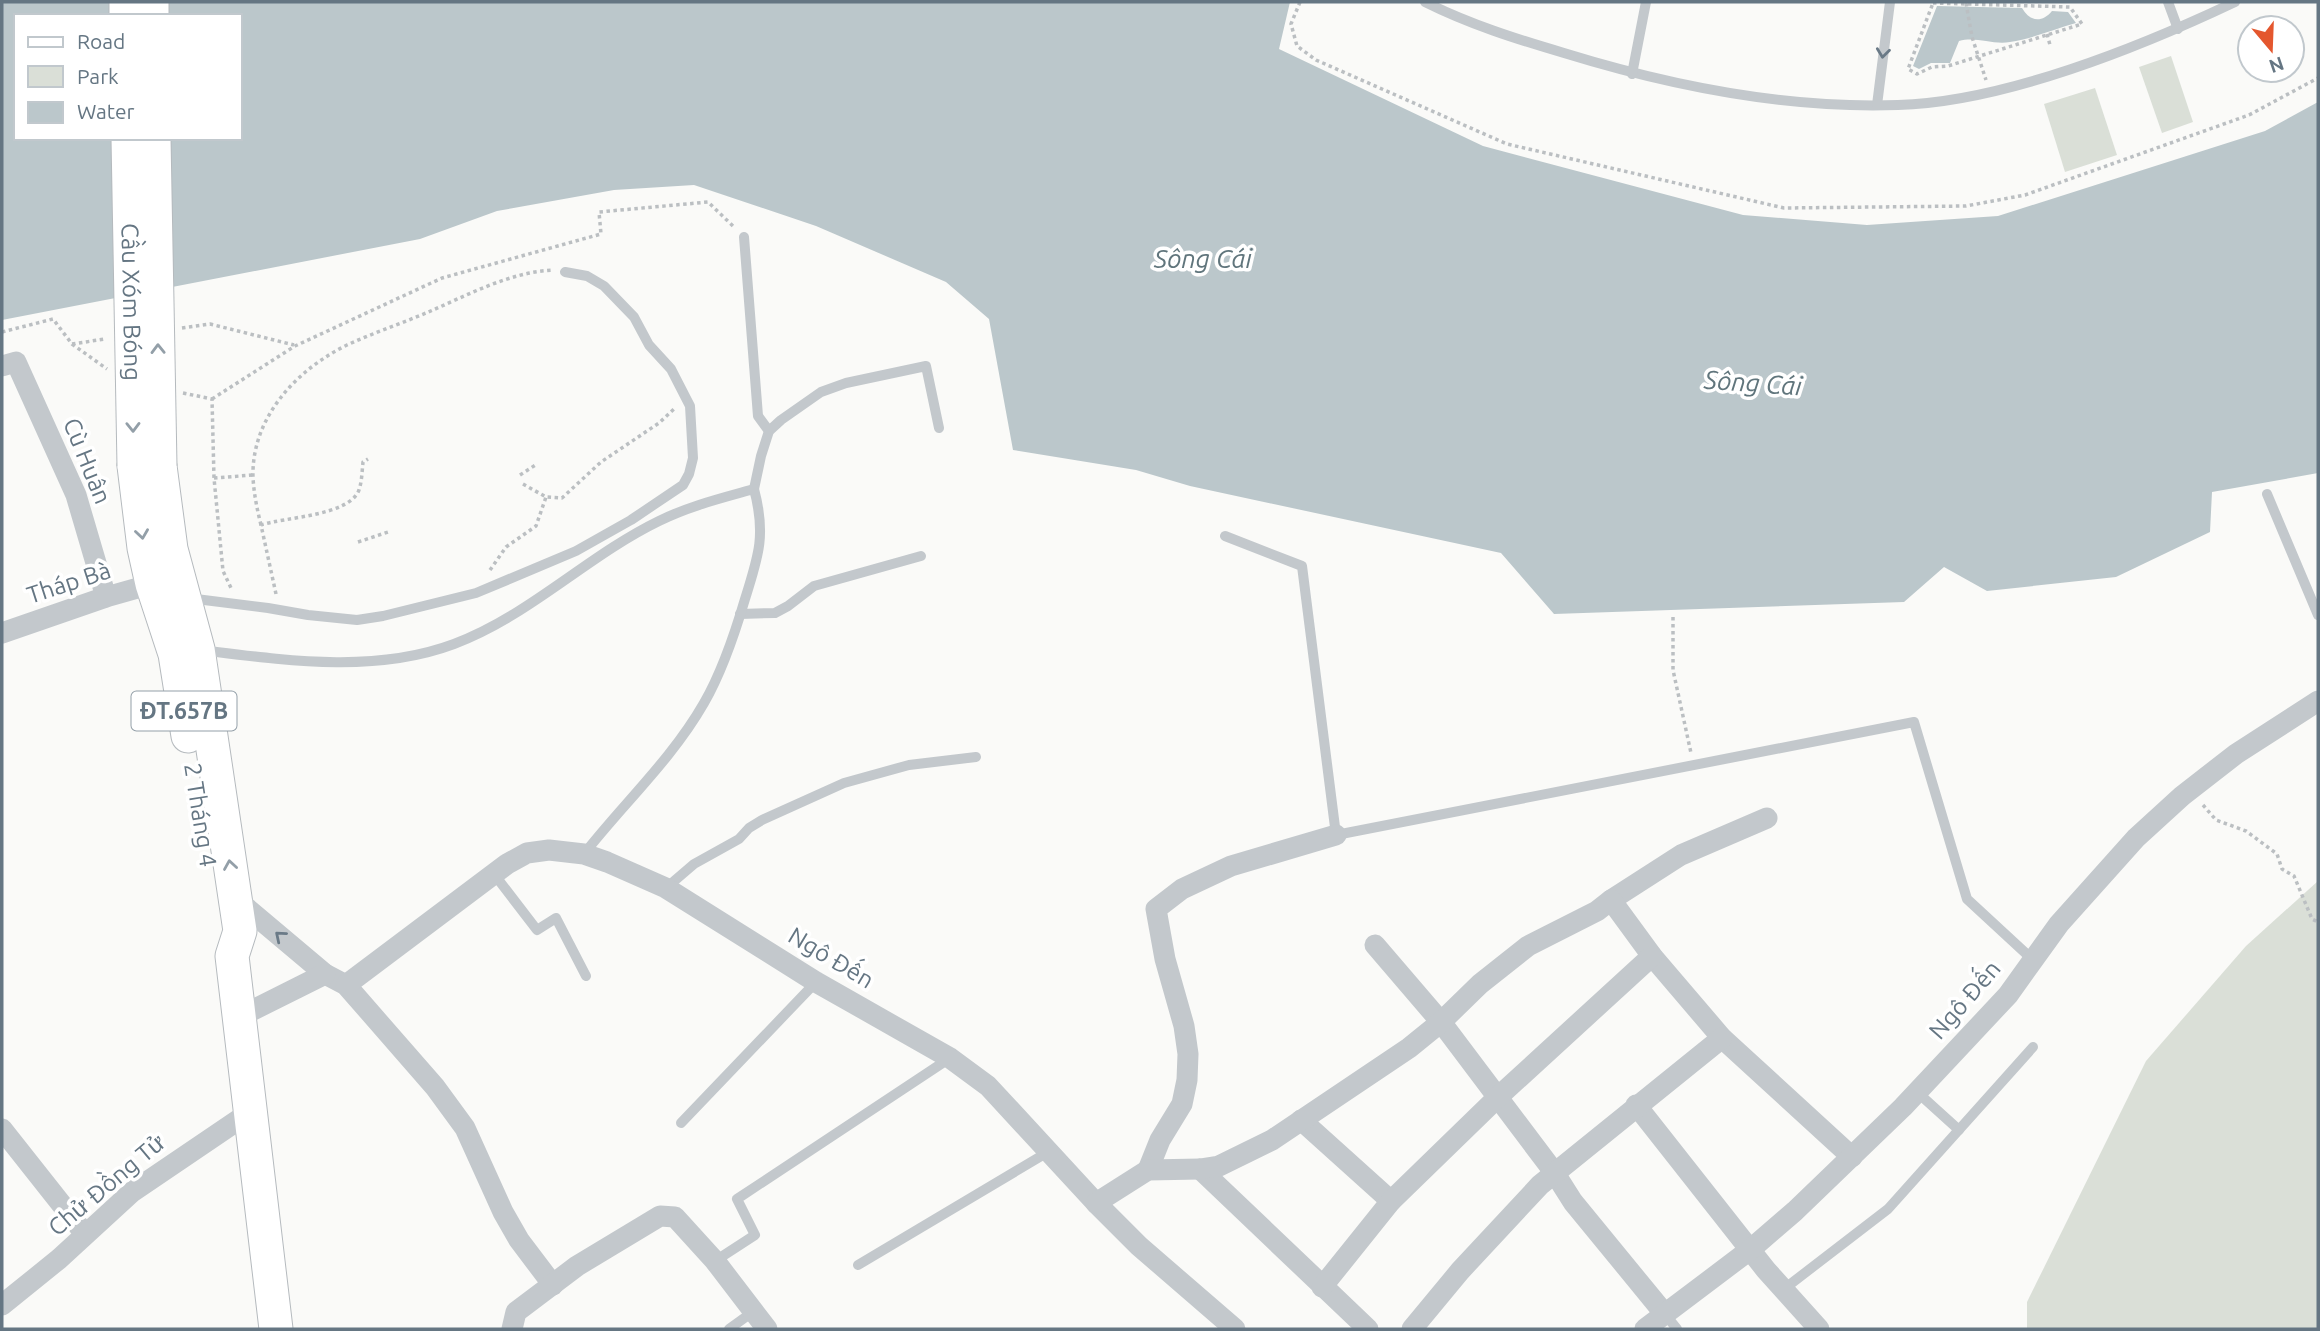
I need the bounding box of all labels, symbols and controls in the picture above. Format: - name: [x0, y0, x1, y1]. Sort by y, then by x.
- legend: [14, 14, 242, 140]
- north arrow: [2236, 14, 2306, 84]
- text: Road: [77, 29, 125, 53]
- one-way arrow: [1876, 48, 1891, 59]
- text: N: [2266, 52, 2287, 78]
- text: Park: [77, 64, 119, 88]
- text: Water: [77, 99, 135, 123]
- street label: Cầu Xóm Bóng: [117, 223, 148, 381]
- water label: Sông Cái: [1153, 244, 1253, 273]
- one-way arrow: [150, 343, 166, 354]
- water label: Sông Cái: [1702, 365, 1804, 400]
- street label: Cù Huân: [58, 414, 117, 508]
- one-way arrow: [125, 422, 141, 433]
- one-way arrow: [134, 528, 149, 540]
- street label: Tháp Bà: [24, 556, 114, 609]
- road number: ĐT.657B: [132, 692, 236, 730]
- street label: 2 Tháng 4: [179, 761, 222, 869]
- one-way arrow: [223, 859, 238, 871]
- street label: Ngô Đến: [784, 918, 881, 994]
- one-way arrow: [276, 932, 288, 945]
- street label: Ngô Đến: [1920, 953, 2006, 1044]
- street label: Chử Đồng Tử: [40, 1125, 170, 1241]

